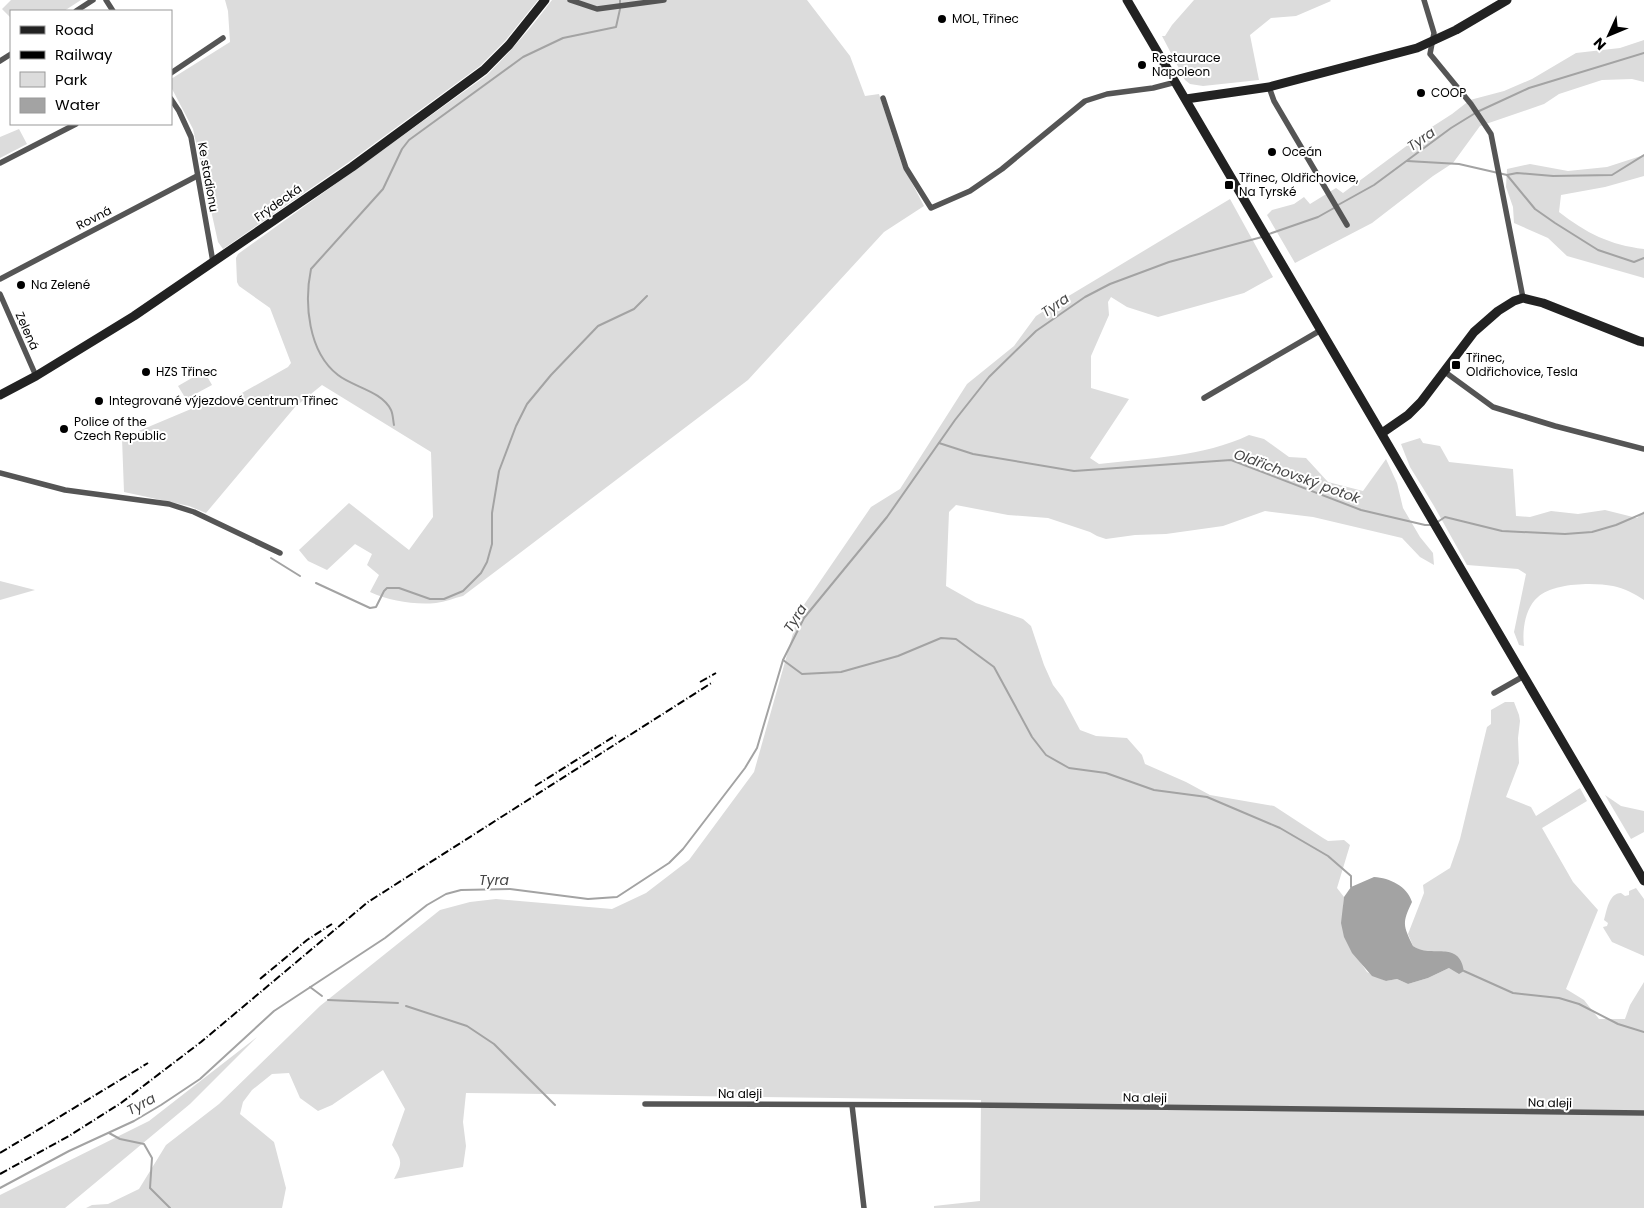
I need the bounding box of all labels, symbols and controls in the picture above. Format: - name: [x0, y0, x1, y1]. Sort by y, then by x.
- legend: [10, 10, 172, 125]
- place label: MOL, Třinec: [952, 10, 1019, 27]
- north arrow: [1584, 10, 1634, 60]
- marker: MOL, Třinec: [936, 13, 948, 25]
- text: Road: [55, 19, 94, 40]
- text: N: [1589, 33, 1610, 55]
- text: Railway: [55, 44, 113, 65]
- place label: Restaurace Napoleon: [1152, 49, 1220, 80]
- marker: Restaurace Napoleon: [1136, 59, 1148, 71]
- text: Park: [55, 69, 87, 90]
- place label: COOP: [1431, 84, 1466, 101]
- marker: COOP: [1415, 87, 1427, 99]
- text: Water: [55, 94, 101, 115]
- water label: Tyra: [1403, 122, 1440, 156]
- street label: Ke stadionu: [194, 141, 223, 213]
- place label: Oceán: [1282, 143, 1322, 160]
- marker: Oceán: [1266, 146, 1278, 158]
- place label: Třinec, Oldřichovice, Na Tyrské: [1239, 169, 1359, 200]
- marker: Třinec, Oldřichovice, Na Tyrské: [1223, 179, 1235, 191]
- street label: Frýdecká: [251, 180, 305, 225]
- street label: Rovná: [73, 201, 114, 234]
- place label: Na Zelené: [31, 276, 90, 293]
- marker: Na Zelené: [15, 279, 27, 291]
- water label: Tyra: [1037, 288, 1074, 322]
- street label: Zelená: [12, 309, 43, 353]
- place label: Třinec, Oldřichovice, Tesla: [1466, 349, 1578, 380]
- marker: Třinec, Oldřichovice, Tesla: [1450, 359, 1462, 371]
- place label: HZS Třinec: [156, 363, 217, 380]
- marker: HZS Třinec: [140, 366, 152, 378]
- place label: Integrované výjezdové centrum Třinec: [109, 392, 338, 409]
- marker: Integrované výjezdové centrum Třinec: [93, 395, 105, 407]
- place label: Police of the Czech Republic: [74, 413, 166, 444]
- marker: Police of the Czech Republic: [58, 423, 70, 435]
- water label: Oldřichovský potok: [1231, 444, 1364, 508]
- water label: Tyra: [779, 599, 812, 636]
- water label: Tyra: [479, 870, 510, 890]
- street label: Na aleji: [718, 1085, 762, 1102]
- water label: Tyra: [123, 1088, 159, 1120]
- street label: Na aleji: [1123, 1089, 1167, 1106]
- street label: Na aleji: [1528, 1094, 1572, 1111]

